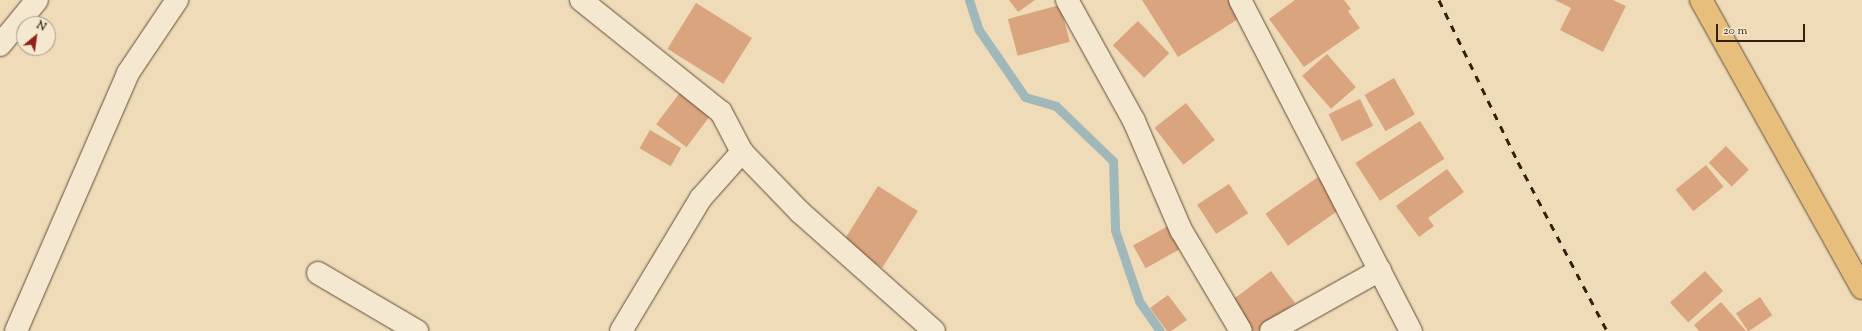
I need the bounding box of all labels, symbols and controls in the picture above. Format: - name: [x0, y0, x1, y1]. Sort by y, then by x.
- north arrow: [16, 16, 56, 56]
- scale bar: [1718, 16, 1807, 42]
- text: N: [34, 17, 49, 36]
- text: 20 m: [1723, 22, 1747, 40]

